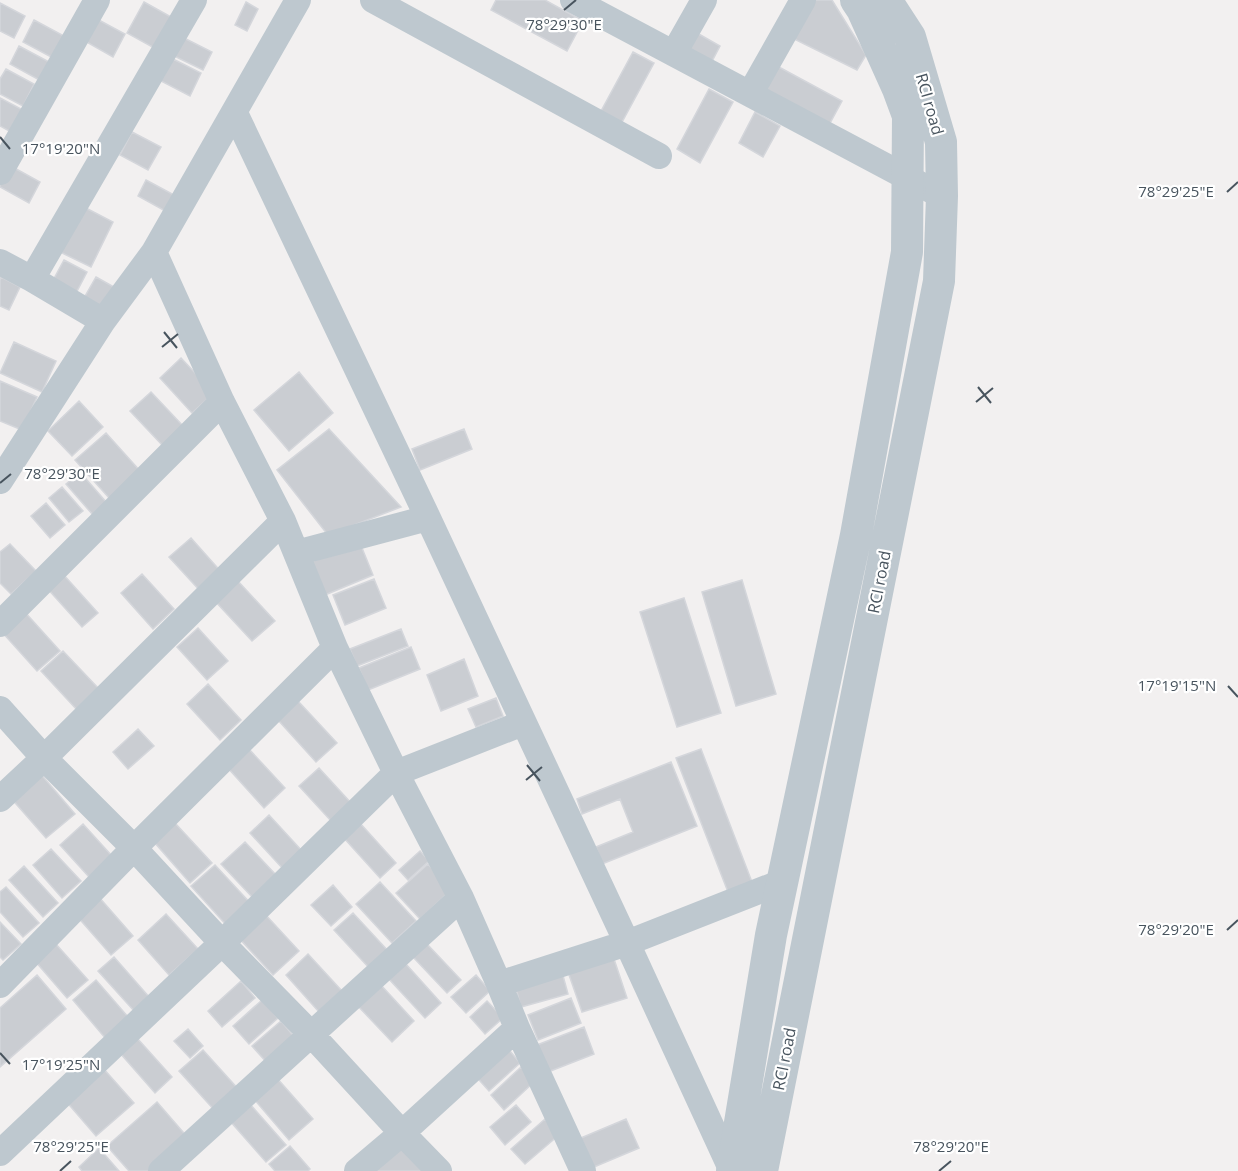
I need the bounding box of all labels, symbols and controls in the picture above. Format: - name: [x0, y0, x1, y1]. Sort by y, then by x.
- text: 78°29'30"E: [526, 14, 602, 34]
- street label: RCI road: [911, 70, 949, 138]
- text: 17°19'20"N: [22, 138, 100, 158]
- text: 78°29'25"E: [1138, 181, 1214, 201]
- text: 78°29'30"E: [24, 463, 100, 483]
- street label: RCI road: [862, 549, 896, 615]
- text: 17°19'15"N: [1138, 675, 1216, 695]
- text: 78°29'20"E: [1138, 919, 1214, 939]
- street label: RCI road: [767, 1026, 801, 1092]
- text: 17°19'25"N: [22, 1054, 100, 1074]
- text: 78°29'25"E: [33, 1136, 109, 1156]
- text: 78°29'20"E: [913, 1136, 989, 1156]

